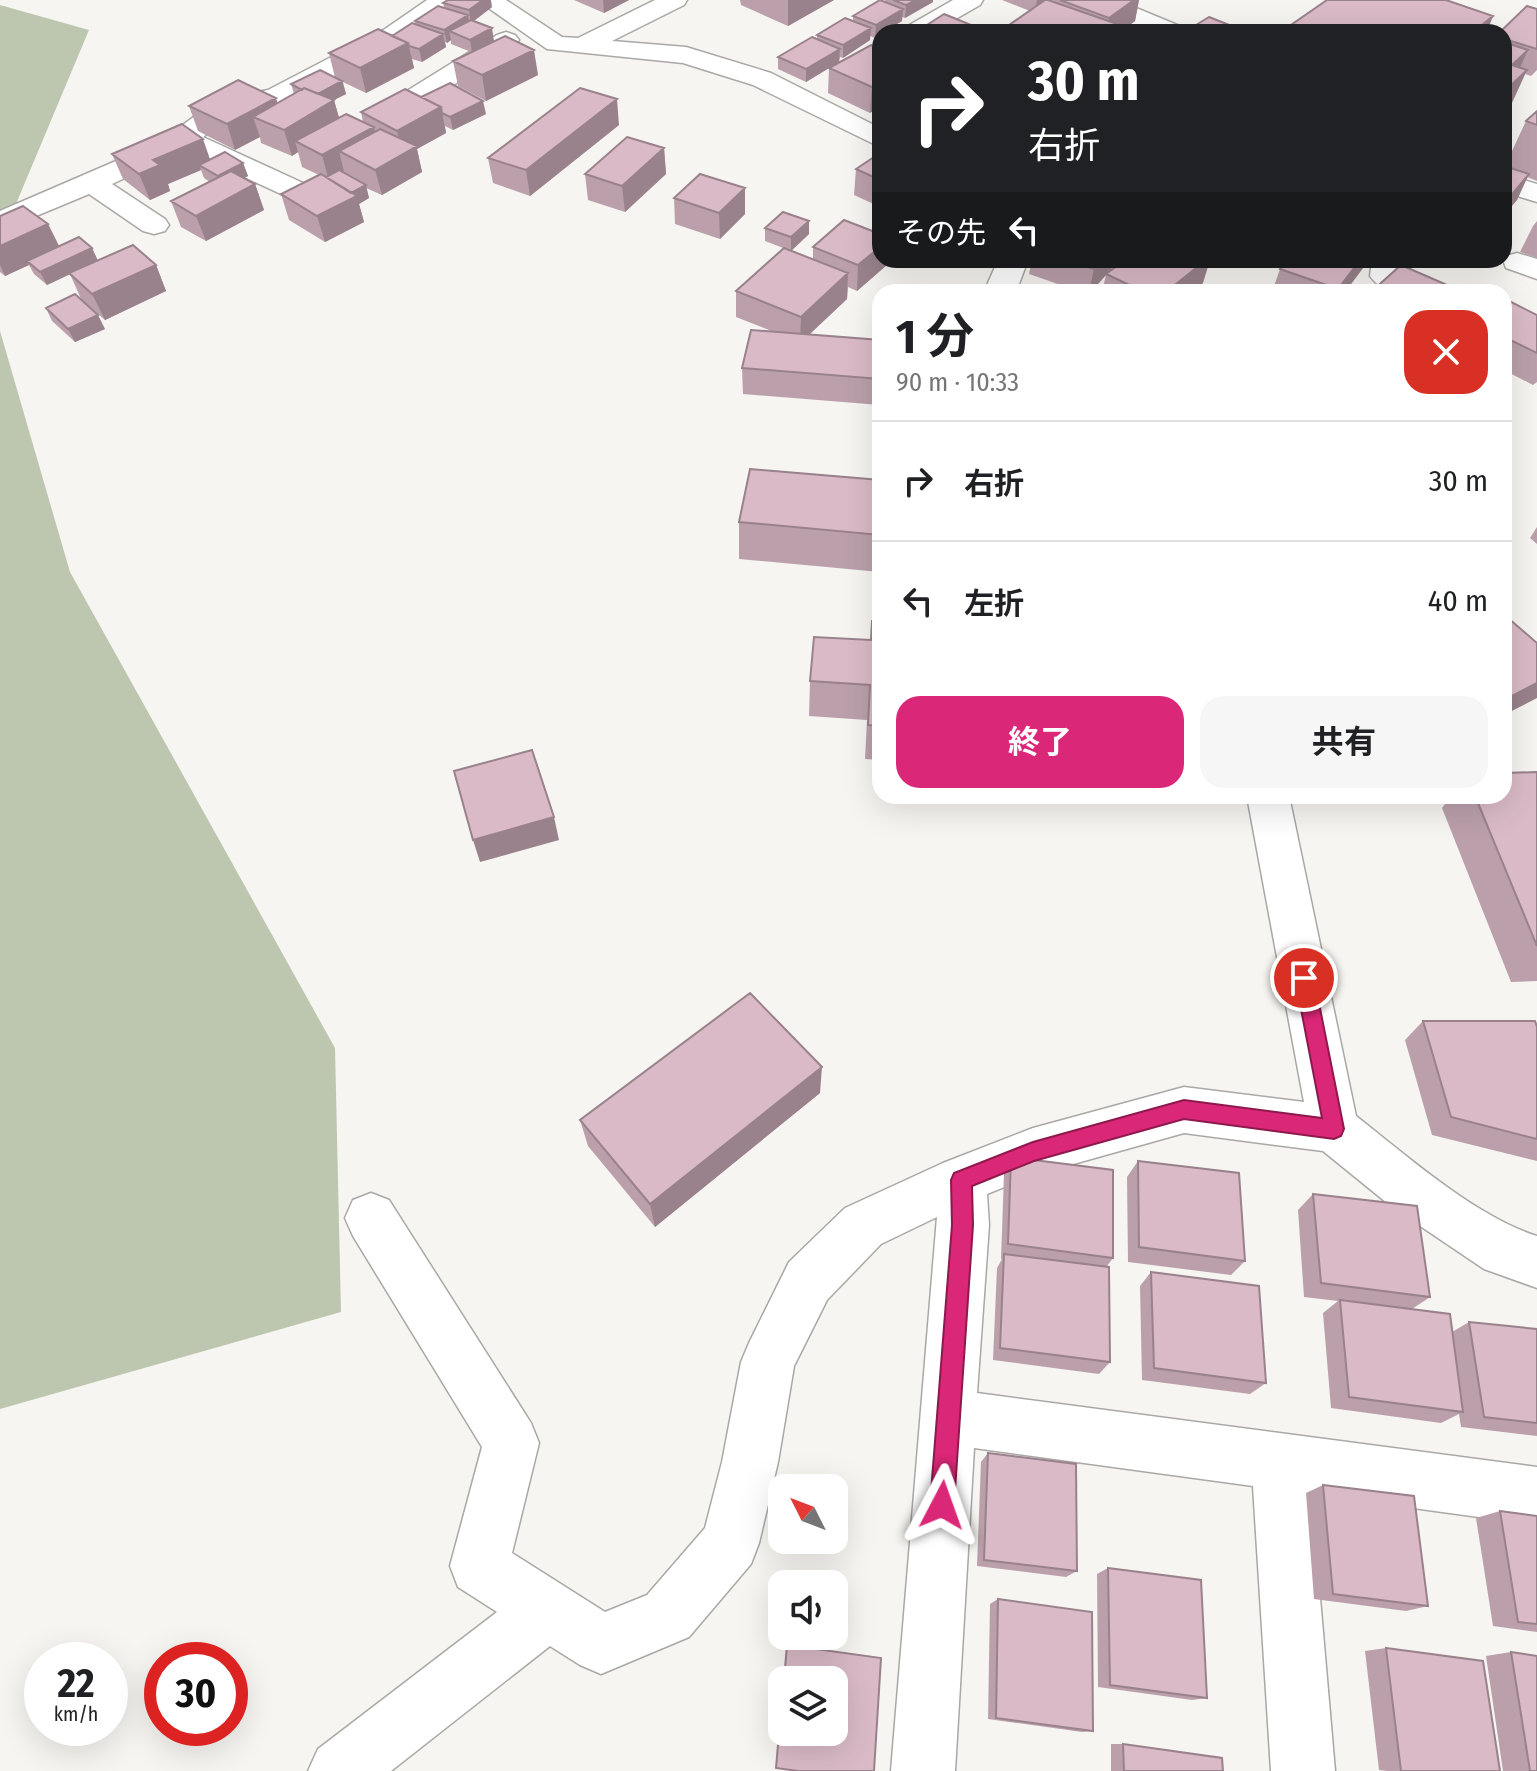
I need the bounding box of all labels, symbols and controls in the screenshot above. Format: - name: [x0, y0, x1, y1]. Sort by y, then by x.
- text: 30 m: [1028, 48, 1139, 115]
- icon: right: [896, 56, 1000, 160]
- text: 右折: [1028, 124, 1100, 168]
- icon: left: [1002, 208, 1046, 252]
- text: その先: [896, 215, 986, 251]
- text: 1 分: [896, 308, 974, 366]
- button: close: [1404, 310, 1488, 394]
- text: 90 m · 10:33: [896, 367, 1019, 398]
- icon: right: [896, 459, 940, 503]
- text: 30 m: [1429, 463, 1488, 499]
- text: 右折: [964, 466, 1024, 502]
- icon: left: [896, 579, 940, 623]
- text: 40 m: [1428, 583, 1488, 619]
- text: 左折: [964, 586, 1024, 622]
- button: 終了: [896, 696, 1184, 788]
- button: 共有: [1200, 696, 1488, 788]
- pin: [1270, 944, 1338, 1012]
- icon: arrive: [1282, 956, 1326, 1000]
- position arrow: [900, 1463, 984, 1547]
- north arrow: [768, 1474, 848, 1554]
- map controls: [768, 1474, 848, 1746]
- button: sound: [768, 1570, 848, 1650]
- speed limit sign: 30: [144, 1642, 248, 1746]
- text: 22: [57, 1660, 95, 1708]
- button: layers: [768, 1666, 848, 1746]
- text: km/h: [54, 1702, 98, 1726]

